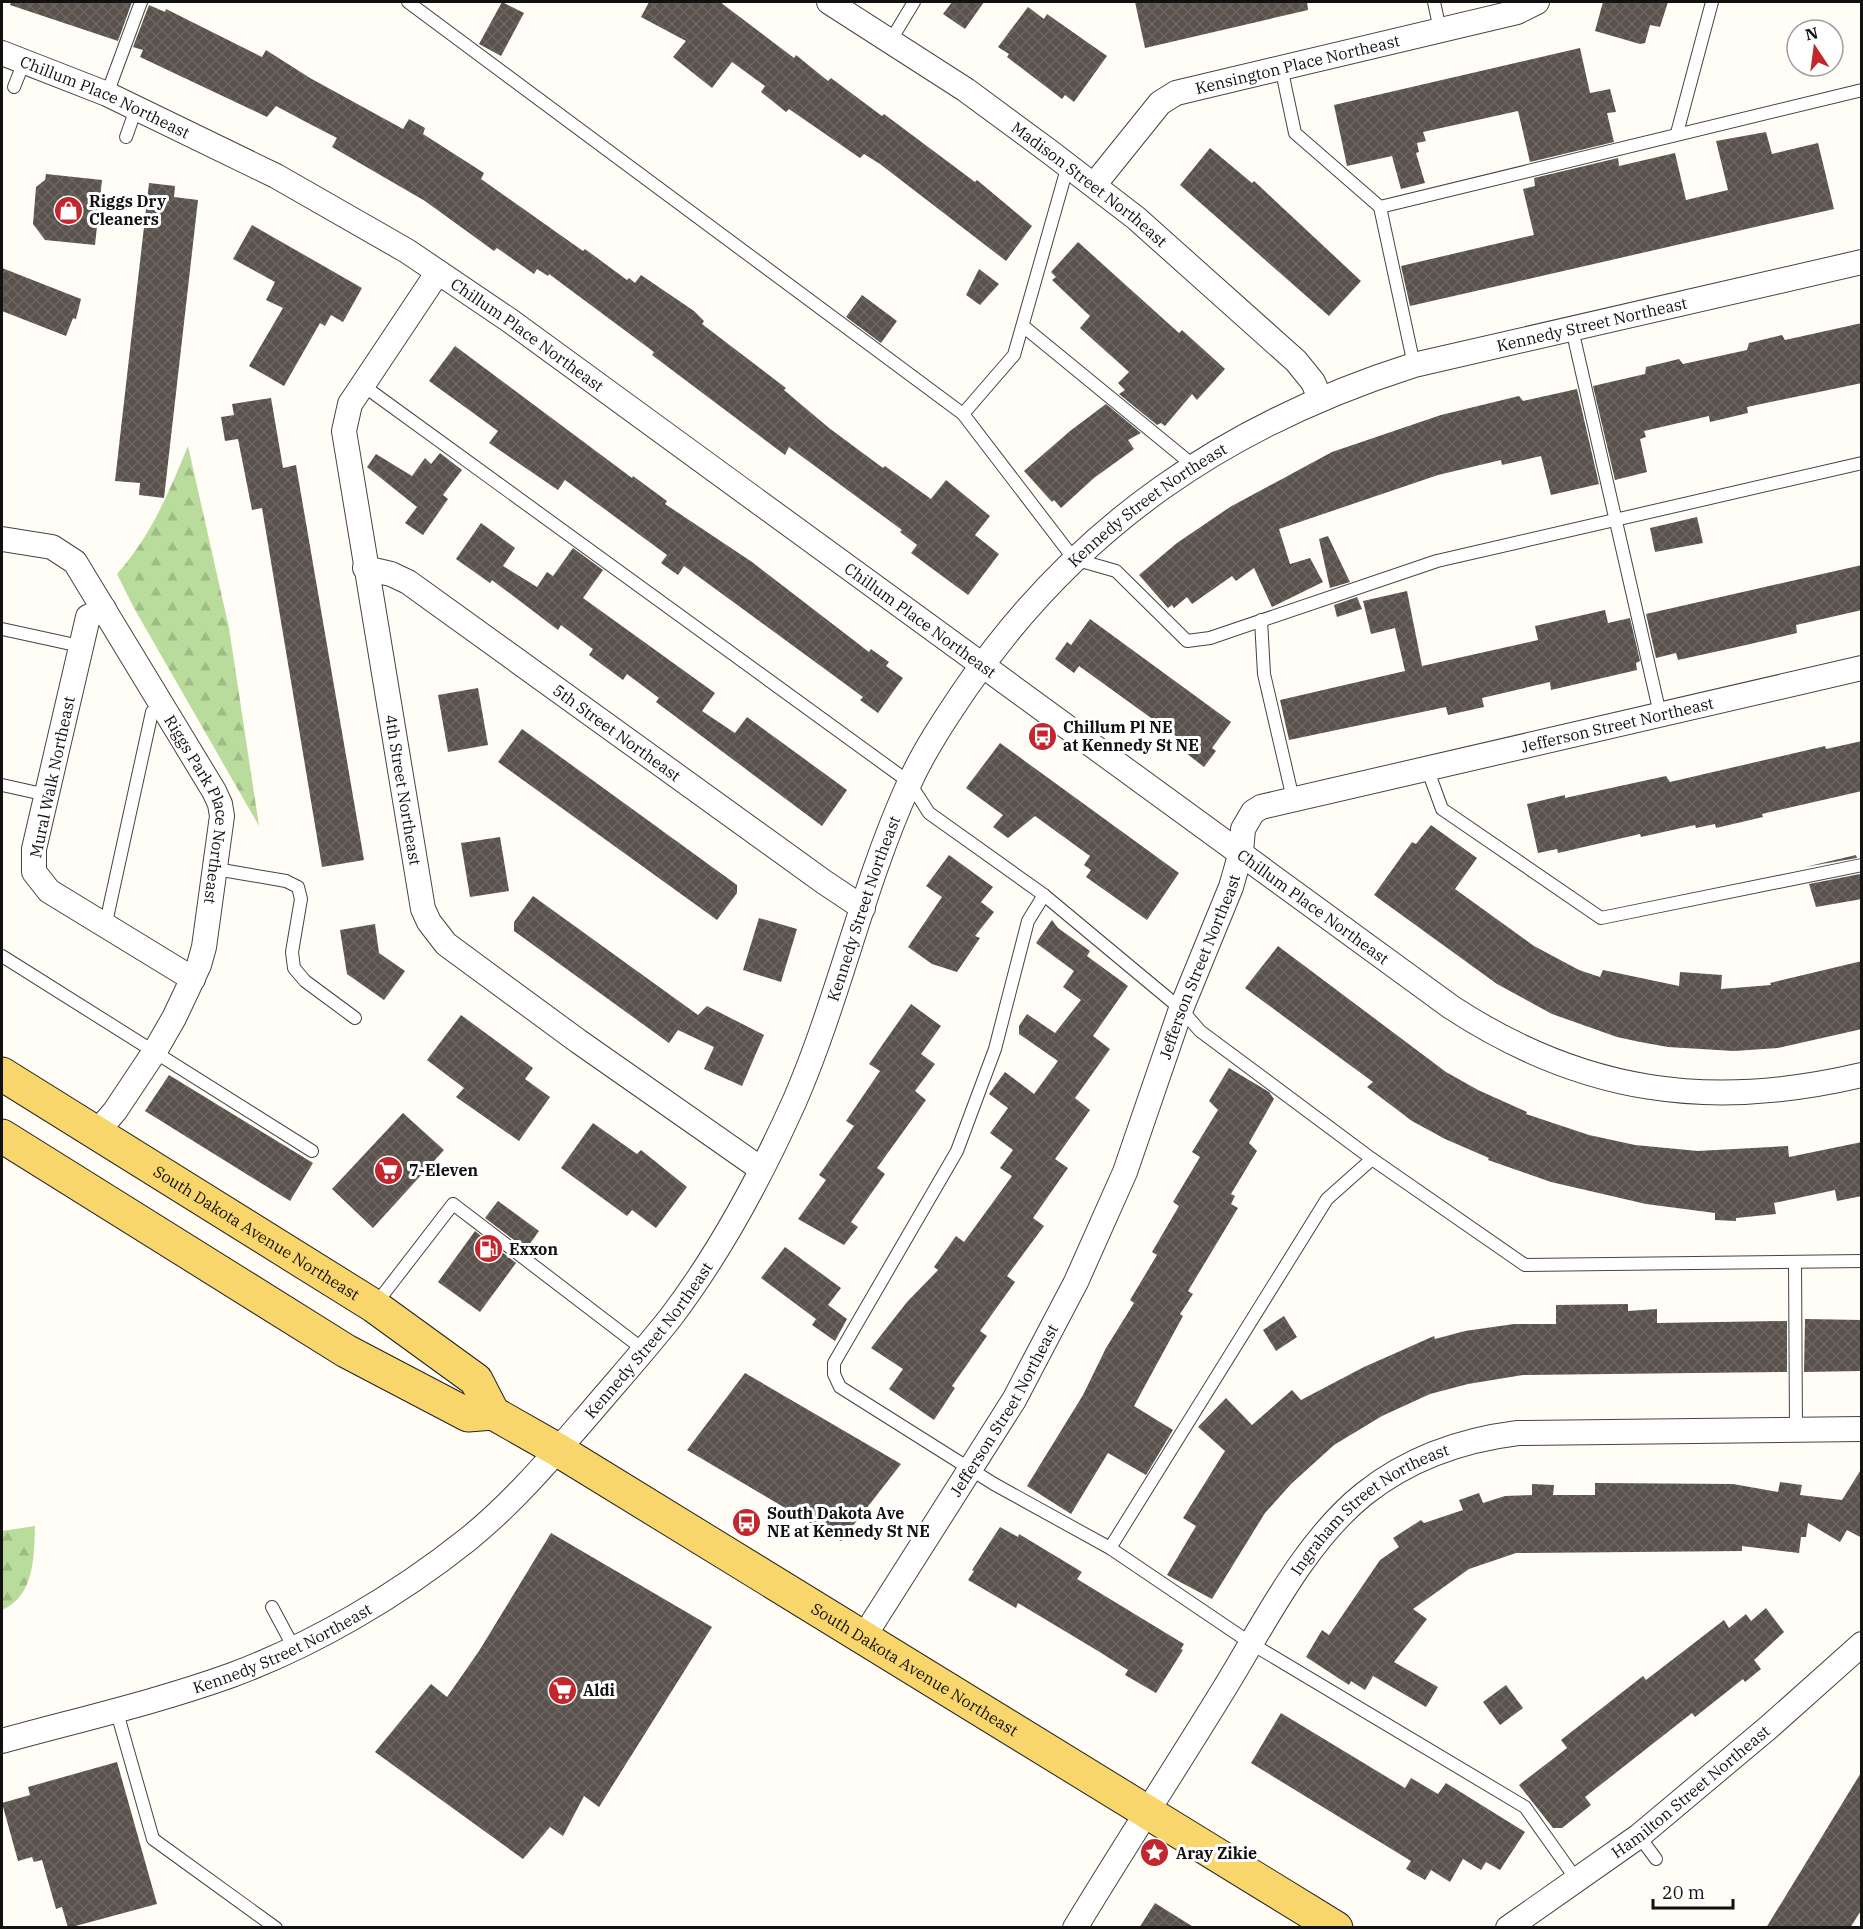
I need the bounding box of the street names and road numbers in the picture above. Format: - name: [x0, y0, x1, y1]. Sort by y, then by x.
- street label: Kensington Place Northeast: [1193, 30, 1402, 98]
- street label: Chillum Place Northeast: [17, 51, 193, 143]
- street label: Madison Street Northeast: [1008, 117, 1172, 251]
- street label: Chillum Place Northeast: [447, 274, 608, 396]
- street label: Kennedy Street Northeast: [1495, 292, 1689, 356]
- street label: Kennedy Street Northeast: [1063, 438, 1231, 571]
- street label: Chillum Place Northeast: [841, 558, 1001, 682]
- street label: 5th Street Northeast: [549, 680, 685, 786]
- street label: Jefferson Street Northeast: [1519, 693, 1716, 757]
- street label: Mural Walk Northeast: [25, 694, 79, 859]
- street label: Riggs Park Place Northeast: [160, 711, 232, 906]
- street label: 4th Street Northeast: [381, 713, 426, 867]
- street label: Kennedy Street Northeast: [823, 812, 904, 1004]
- street label: Chillum Place Northeast: [1233, 844, 1393, 969]
- street label: Jefferson Street Northeast: [1155, 872, 1244, 1062]
- street label: South Dakota Avenue Northeast: [150, 1161, 364, 1305]
- street label: Kennedy Street Northeast: [580, 1258, 717, 1422]
- street label: Jefferson Street Northeast: [945, 1320, 1062, 1500]
- street label: Ingraham Street Northeast: [1286, 1439, 1452, 1579]
- street label: South Dakota Avenue Northeast: [808, 1598, 1022, 1740]
- street label: Kennedy Street Northeast: [190, 1599, 376, 1698]
- street label: Hamilton Street Northeast: [1607, 1721, 1774, 1862]

